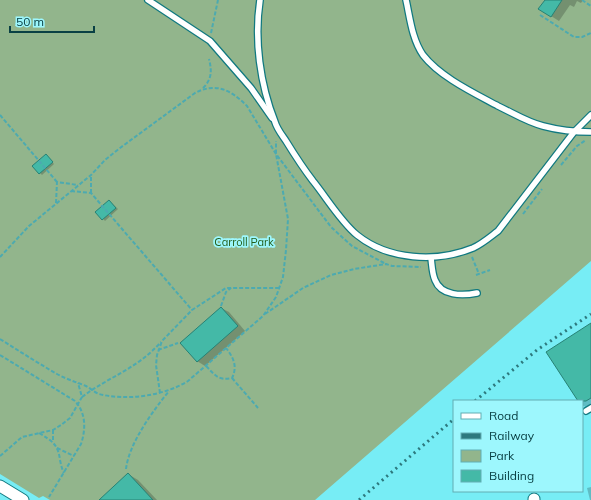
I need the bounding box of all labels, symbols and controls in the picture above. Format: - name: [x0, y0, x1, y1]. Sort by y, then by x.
- scale bar: [10, 8, 94, 34]
- text: 50 m: [16, 14, 44, 29]
- park label: Carroll Park: [214, 235, 274, 249]
- legend: [453, 400, 583, 492]
- text: Road: [489, 408, 518, 423]
- text: Railway: [489, 428, 535, 443]
- text: Park: [489, 448, 515, 463]
- text: Building: [489, 468, 534, 483]

